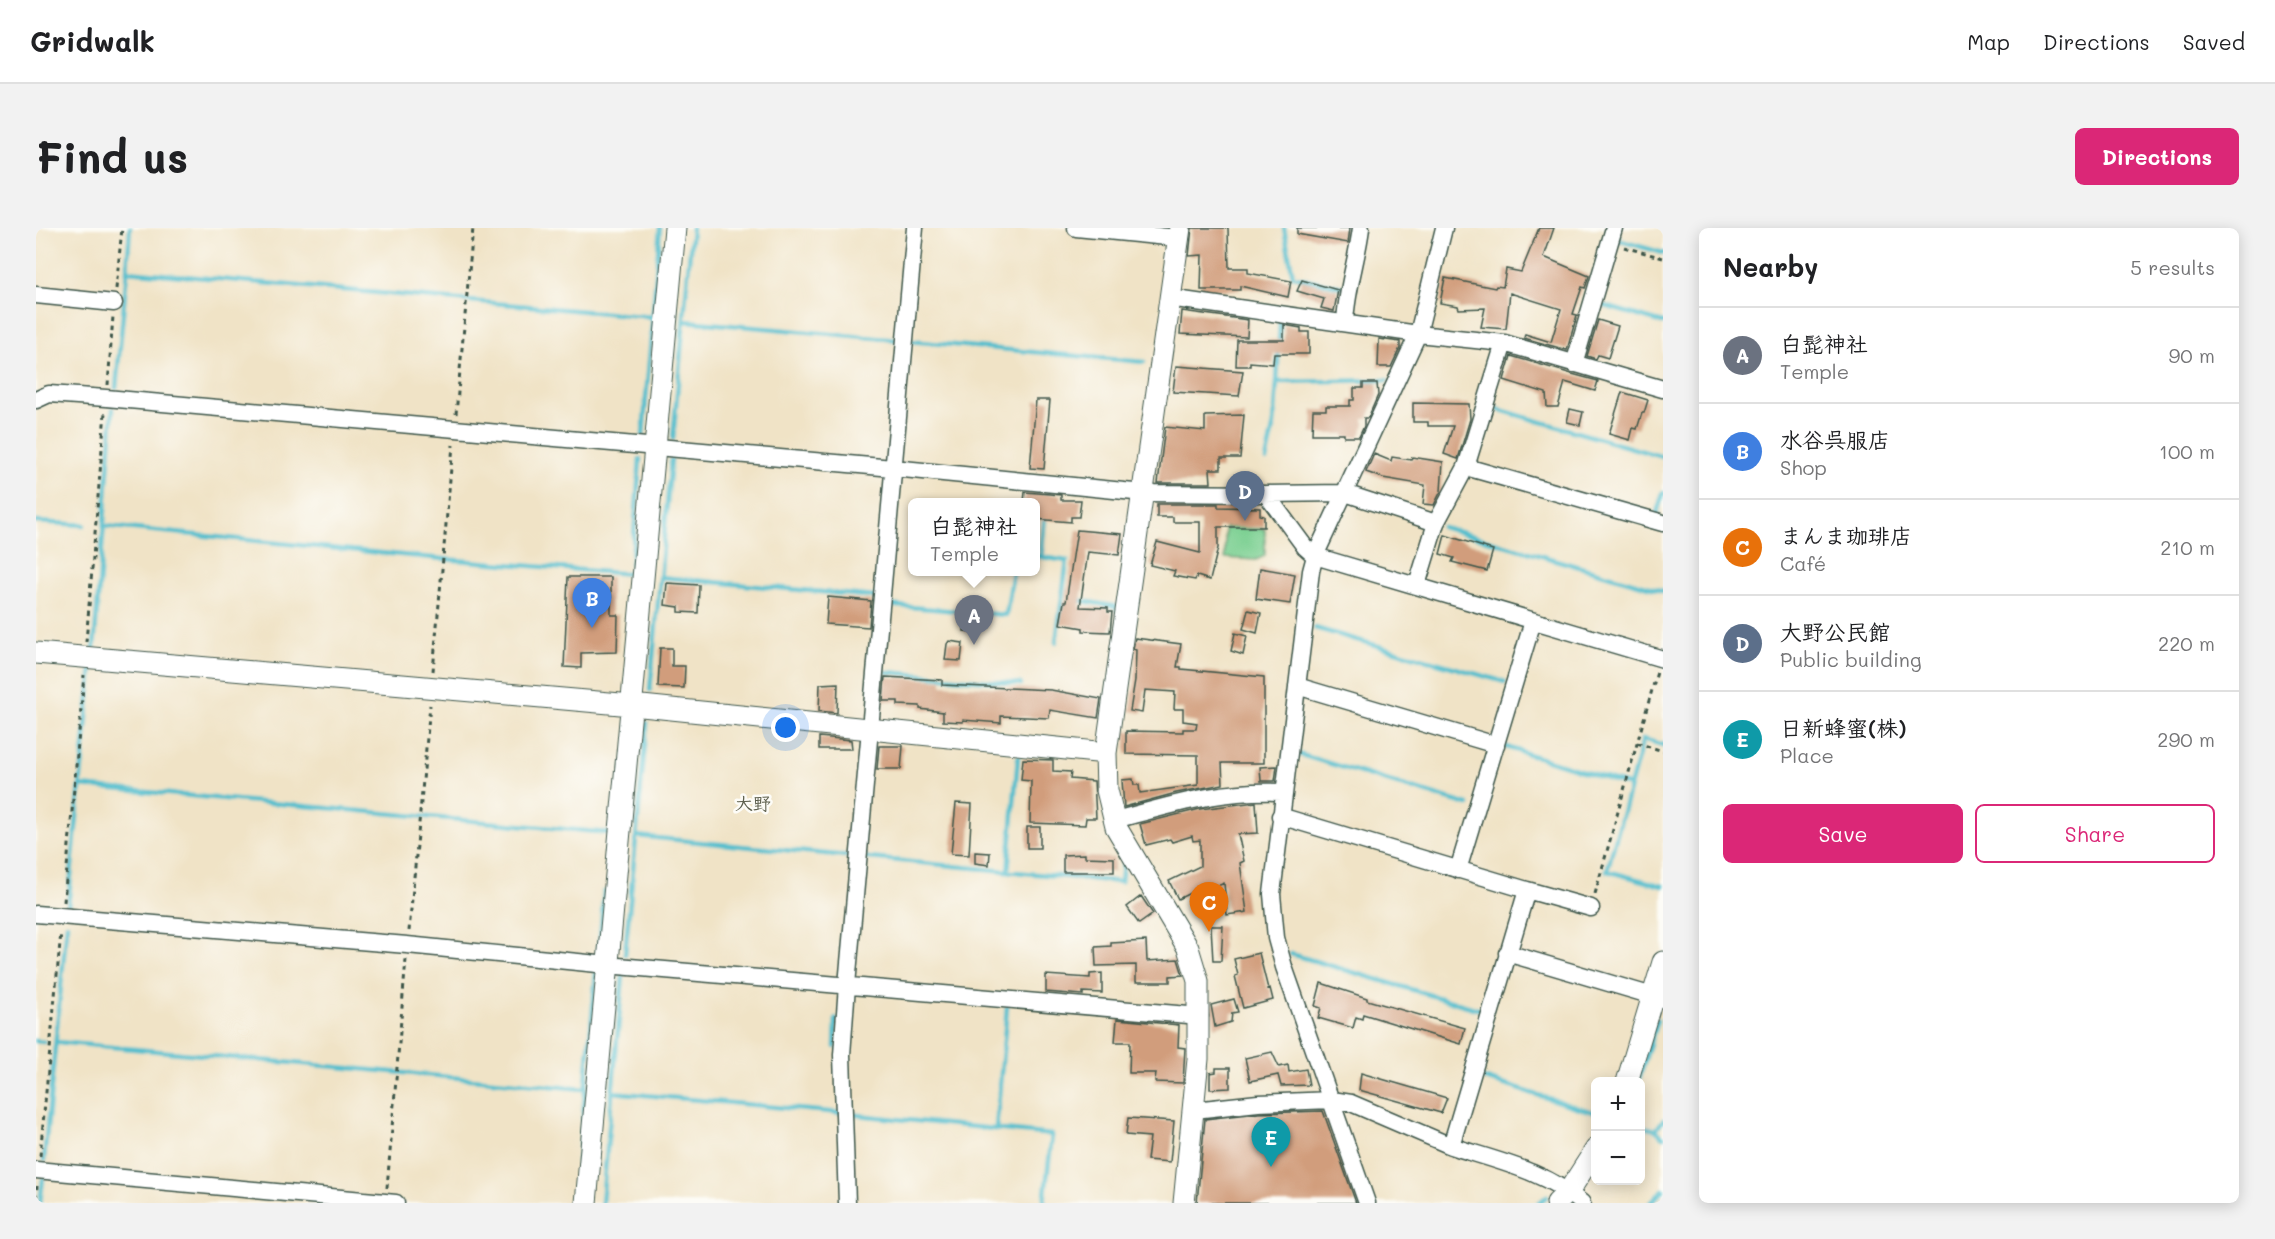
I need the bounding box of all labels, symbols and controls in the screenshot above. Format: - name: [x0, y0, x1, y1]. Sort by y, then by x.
- text: Gridwalk: [30, 23, 155, 59]
- text: Map: [1967, 28, 2010, 55]
- text: Directions: [2043, 28, 2150, 55]
- text: Saved: [2183, 28, 2245, 55]
- button: Directions: [2075, 128, 2239, 185]
- text: Find us: [36, 129, 188, 184]
- text: Nearby: [1723, 250, 1818, 284]
- text: 5 results: [2130, 254, 2215, 280]
- text: 白髭神社: [1780, 329, 1868, 358]
- text: A: [1736, 342, 1749, 368]
- text: 90 m: [2169, 342, 2215, 368]
- text: Temple: [1780, 358, 1849, 384]
- text: 水谷呉服店: [1780, 425, 1890, 454]
- text: B: [1736, 438, 1749, 464]
- text: 100 m: [2159, 438, 2215, 464]
- text: Shop: [1780, 454, 1827, 480]
- pin: D: [1226, 472, 1264, 521]
- popup: [908, 498, 1040, 576]
- text: 白髭神社: [930, 511, 1018, 540]
- text: まんま珈琲店: [1780, 521, 1912, 550]
- text: C: [1735, 534, 1750, 560]
- text: 210 m: [2160, 534, 2215, 560]
- text: Temple: [930, 540, 999, 566]
- text: Café: [1780, 550, 1826, 576]
- pin: B: [572, 578, 612, 628]
- pin: A: [954, 596, 994, 645]
- text: 大野公民館: [1780, 617, 1890, 646]
- text: D: [1735, 630, 1750, 656]
- text: 220 m: [2158, 630, 2215, 656]
- text: Public building: [1780, 646, 1922, 672]
- your location: [771, 713, 800, 742]
- text: 日新蜂蜜(株): [1780, 713, 1907, 742]
- text: E: [1736, 726, 1749, 752]
- text: 290 m: [2157, 726, 2215, 752]
- text: Place: [1780, 742, 1834, 768]
- district label: 大野: [735, 791, 771, 815]
- button: Save: [1723, 804, 1963, 863]
- button: Share: [1975, 804, 2215, 863]
- pin: C: [1190, 882, 1228, 932]
- map controls: [1591, 1077, 1645, 1185]
- button: +: [1591, 1077, 1645, 1131]
- pin: E: [1252, 1118, 1290, 1167]
- button: −: [1591, 1131, 1645, 1185]

